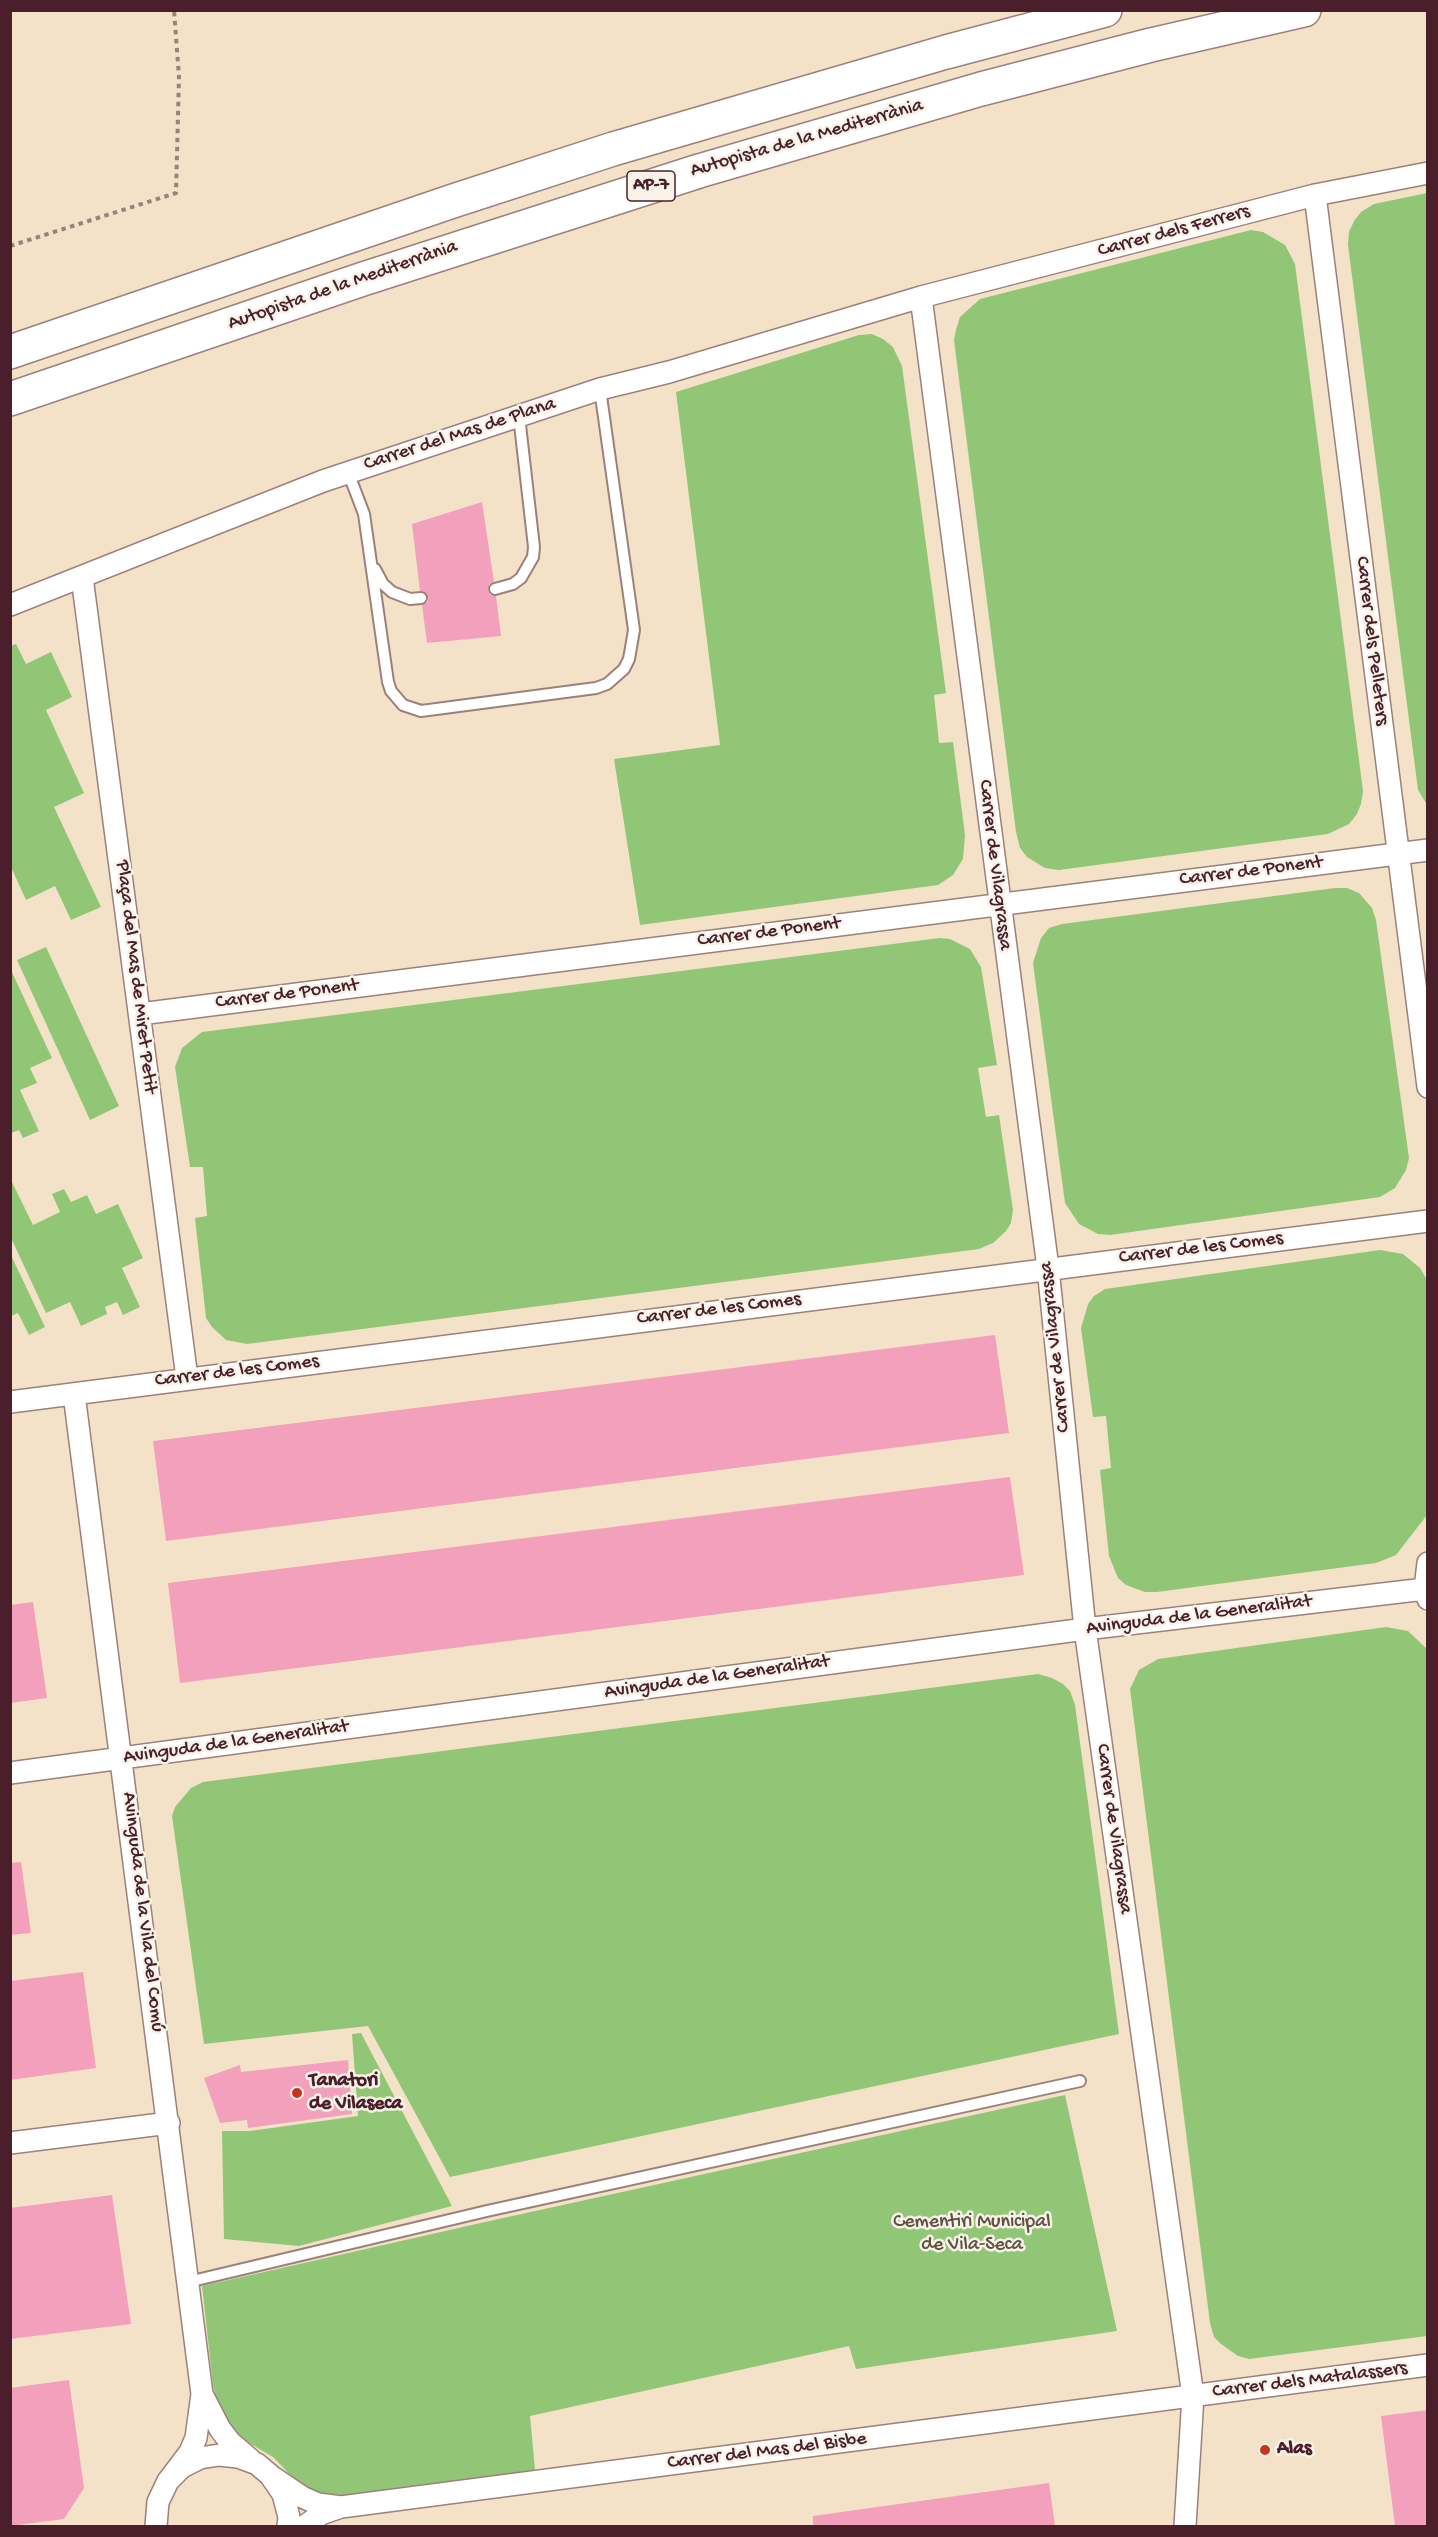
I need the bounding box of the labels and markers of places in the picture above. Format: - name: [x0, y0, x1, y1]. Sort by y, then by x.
- place label: Tanatori de Vilaseca: [309, 2070, 402, 2117]
- marker: Tanatori de Vilaseca: [290, 2086, 304, 2100]
- place label: Alas: [1277, 2438, 1312, 2462]
- marker: Alas: [1258, 2443, 1272, 2457]

